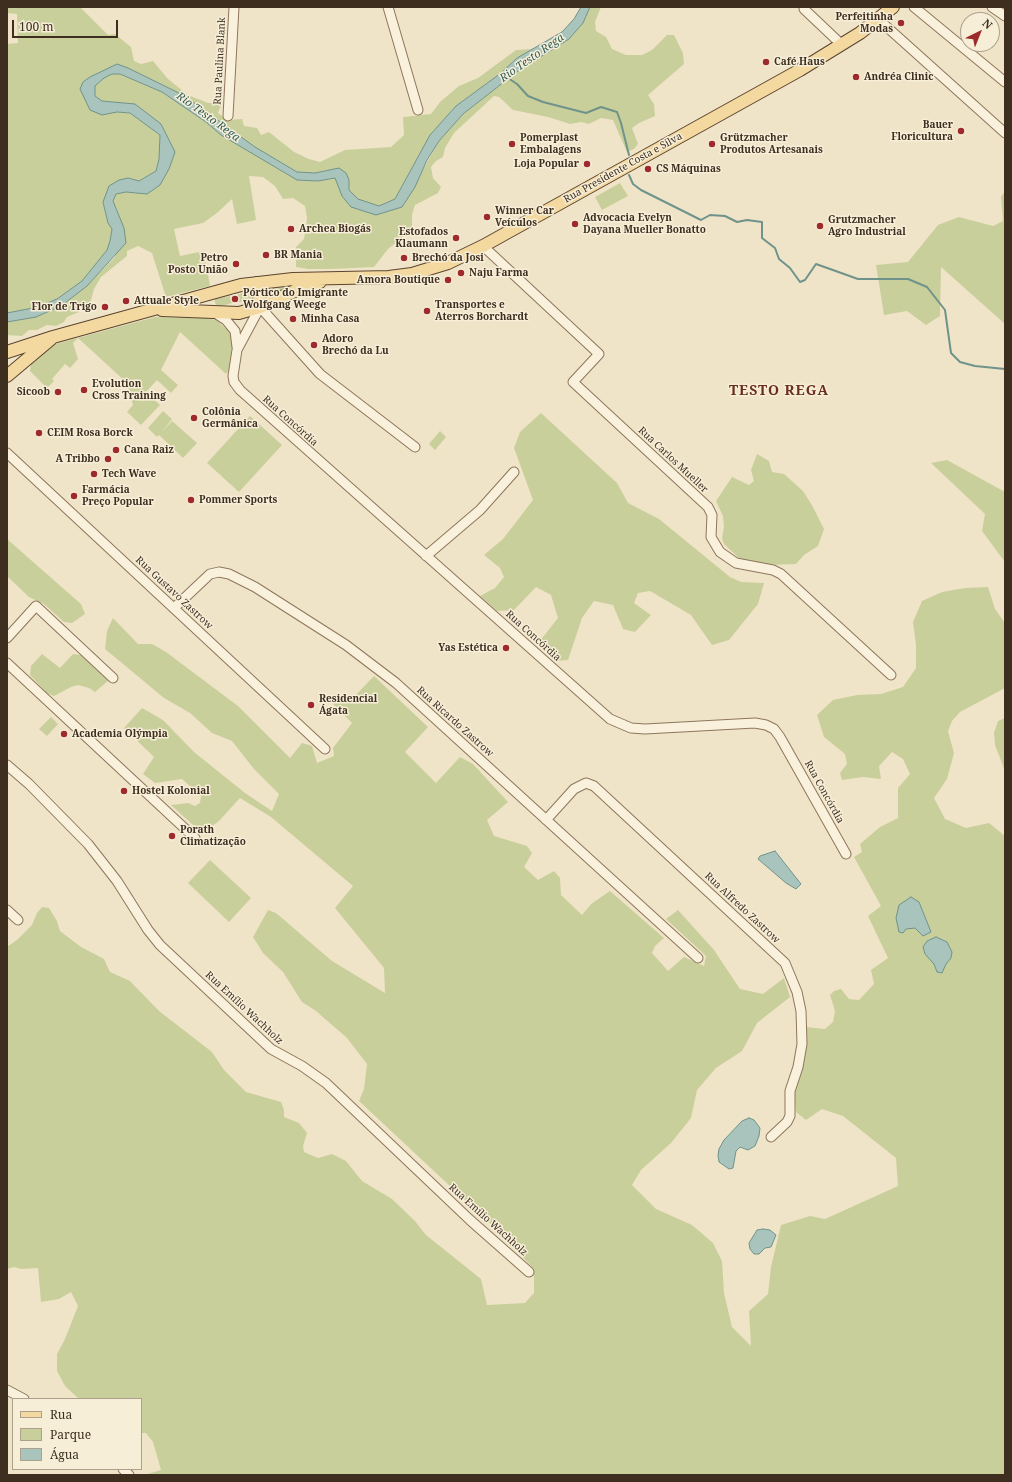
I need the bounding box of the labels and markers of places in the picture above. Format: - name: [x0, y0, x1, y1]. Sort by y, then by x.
- place label: Perfeitinha Modas: [835, 11, 893, 34]
- marker: Perfeitinha Modas: [896, 18, 906, 28]
- place label: Café Haus: [774, 56, 825, 68]
- marker: Café Haus: [761, 57, 771, 67]
- place label: Andréa Clinic: [864, 71, 933, 83]
- marker: Andréa Clinic: [851, 72, 861, 82]
- place label: Bauer Floricultura: [891, 119, 953, 142]
- marker: Bauer Floricultura: [956, 126, 966, 136]
- place label: Pomerplast Embalagens: [520, 132, 581, 156]
- place label: Grützmacher Produtos Artesanais: [720, 132, 823, 156]
- marker: Pomerplast Embalagens: [507, 139, 517, 149]
- marker: Grützmacher Produtos Artesanais: [707, 139, 717, 149]
- place label: Loja Popular: [514, 158, 579, 170]
- marker: Loja Popular: [582, 159, 592, 169]
- place label: CS Máquinas: [656, 163, 721, 175]
- marker: CS Máquinas: [643, 164, 653, 174]
- place label: Winner Car Veículos: [495, 205, 554, 228]
- marker: Winner Car Veículos: [482, 212, 492, 222]
- place label: Advocacia Evelyn Dayana Mueller Bonatto: [583, 212, 706, 236]
- place label: Grutzmacher Agro Industrial: [828, 214, 906, 238]
- marker: Advocacia Evelyn Dayana Mueller Bonatto: [570, 219, 580, 229]
- marker: Grutzmacher Agro Industrial: [815, 221, 825, 231]
- place label: Archea Biogás: [299, 223, 371, 235]
- marker: Archea Biogás: [286, 224, 296, 234]
- place label: Estofados Klaumann: [395, 226, 448, 250]
- marker: Estofados Klaumann: [451, 233, 461, 243]
- place label: BR Mania: [274, 249, 322, 261]
- marker: BR Mania: [261, 250, 271, 260]
- place label: Petro Posto União: [168, 252, 228, 276]
- place label: Brechó da Josi: [412, 252, 484, 264]
- marker: Brechó da Josi: [399, 253, 409, 263]
- marker: Petro Posto União: [231, 259, 241, 269]
- place label: Naju Farma: [469, 267, 528, 279]
- marker: Naju Farma: [456, 268, 466, 278]
- place label: Amora Boutique: [357, 274, 440, 286]
- marker: Amora Boutique: [443, 275, 453, 285]
- place label: Pórtico do Imigrante Wolfgang Weege: [243, 287, 348, 310]
- marker: Pórtico do Imigrante Wolfgang Weege: [230, 294, 240, 304]
- place label: Attuale Style: [134, 295, 199, 307]
- marker: Attuale Style: [121, 296, 131, 306]
- place label: Transportes e Aterros Borchardt: [435, 299, 528, 322]
- place label: Flor de Trigo: [31, 301, 97, 313]
- marker: Flor de Trigo: [100, 302, 110, 312]
- marker: Transportes e Aterros Borchardt: [422, 306, 432, 316]
- place label: Minha Casa: [301, 313, 359, 325]
- marker: Minha Casa: [288, 314, 298, 324]
- place label: Adoro Brechó da Lu: [322, 333, 389, 356]
- marker: Adoro Brechó da Lu: [309, 340, 319, 350]
- place label: Evolution Cross Training: [92, 378, 166, 402]
- marker: Evolution Cross Training: [79, 385, 89, 395]
- place label: Sicoob: [17, 386, 50, 398]
- marker: Sicoob: [53, 387, 63, 397]
- place label: Colônia Germânica: [202, 406, 258, 430]
- marker: Colônia Germânica: [189, 413, 199, 423]
- place label: CEIM Rosa Borck: [47, 427, 133, 439]
- marker: CEIM Rosa Borck: [34, 428, 44, 438]
- place label: Cana Raiz: [124, 444, 174, 456]
- marker: Cana Raiz: [111, 445, 121, 455]
- place label: A Tribbo: [55, 453, 100, 465]
- marker: A Tribbo: [103, 454, 113, 464]
- place label: Tech Wave: [102, 468, 156, 480]
- marker: Tech Wave: [89, 469, 99, 479]
- place label: Farmácia Preço Popular: [82, 484, 154, 508]
- marker: Farmácia Preço Popular: [69, 491, 79, 501]
- place label: Pommer Sports: [199, 494, 277, 506]
- marker: Pommer Sports: [186, 495, 196, 505]
- place label: Yas Estética: [438, 642, 498, 654]
- marker: Yas Estética: [501, 643, 511, 653]
- place label: Residencial Ágata: [319, 693, 377, 716]
- marker: Residencial Ágata: [306, 700, 316, 710]
- place label: Academia Olýmpia: [72, 728, 168, 740]
- marker: Academia Olýmpia: [59, 729, 69, 739]
- place label: Hostel Kolonial: [132, 785, 210, 797]
- marker: Hostel Kolonial: [119, 786, 129, 796]
- place label: Porath Climatização: [180, 824, 246, 848]
- marker: Porath Climatização: [167, 831, 177, 841]

